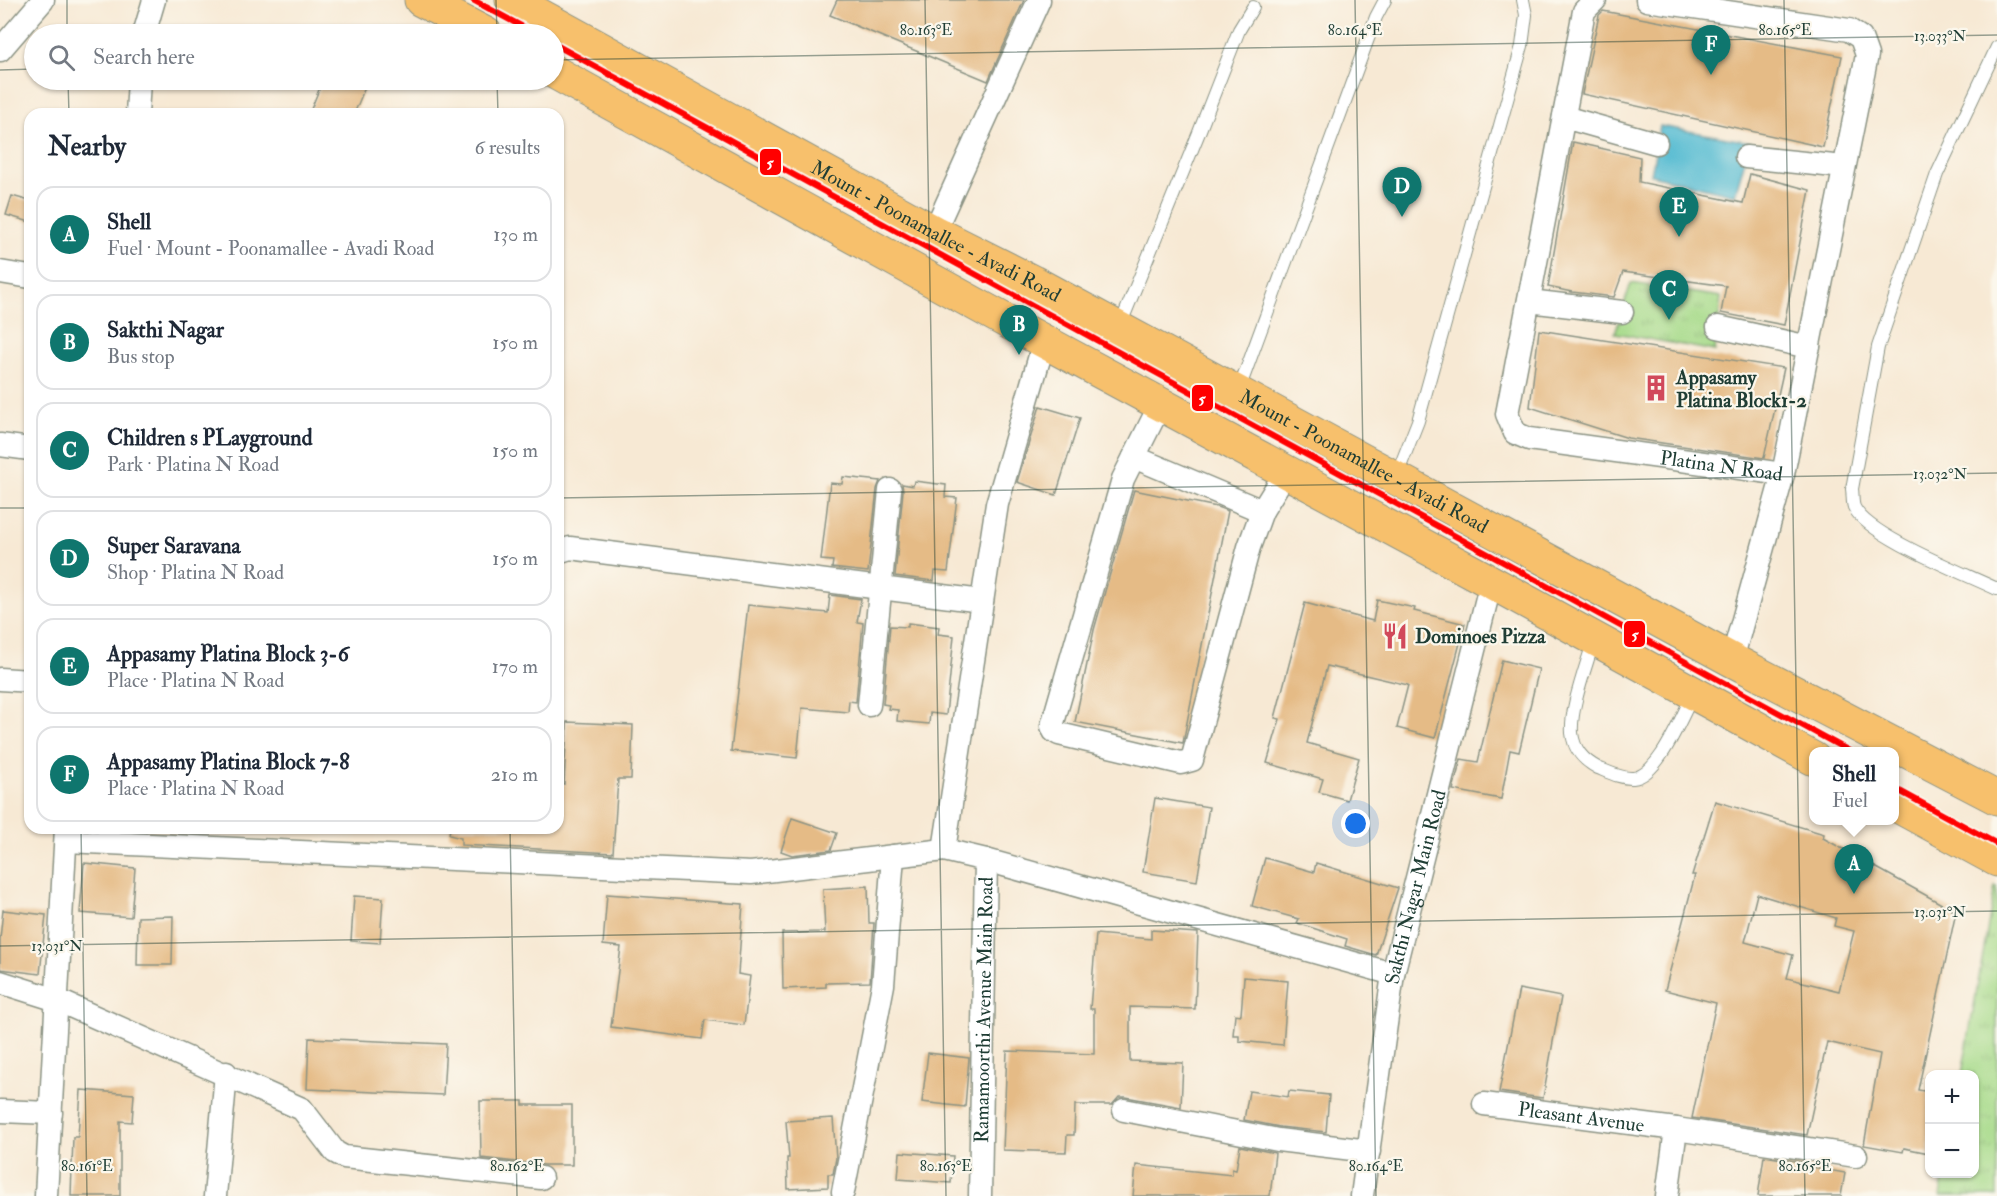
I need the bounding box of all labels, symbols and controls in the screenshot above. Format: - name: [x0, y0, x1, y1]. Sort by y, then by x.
- text: 80.163°E: [900, 21, 952, 40]
- text: 80.164°E: [1328, 21, 1383, 40]
- text: 80.165°E: [1758, 21, 1812, 40]
- search box: [24, 24, 564, 90]
- pin: F: [1692, 26, 1730, 75]
- text: 13.033°N: [1914, 27, 1967, 46]
- icon: search: [45, 41, 78, 74]
- text: Search here: [93, 43, 195, 71]
- text: Nearby: [48, 131, 126, 163]
- text: 6 results: [474, 135, 540, 160]
- line badge: 5: [759, 148, 782, 176]
- text: 5: [766, 153, 774, 173]
- street label: Mount - Poonamallee - Avadi Road: [807, 154, 1066, 307]
- pin: D: [1382, 168, 1422, 217]
- pin: E: [1660, 188, 1698, 237]
- text: Shell: [107, 208, 151, 236]
- text: A: [63, 222, 76, 247]
- text: 130 m: [493, 222, 538, 247]
- text: Fuel · Mount - Poonamallee - Avadi Road: [107, 236, 434, 261]
- pin: C: [1650, 270, 1688, 320]
- pin: B: [1000, 306, 1038, 355]
- text: Sakthi Nagar: [107, 316, 224, 344]
- text: B: [63, 330, 76, 355]
- text: 150 m: [492, 330, 538, 355]
- text: Bus stop: [107, 344, 175, 369]
- place label: Appasamy Platina Block1-2: [1675, 365, 1807, 413]
- building icon: Appasamy Platina Block1-2: [1641, 373, 1671, 403]
- line badge: 5: [1191, 384, 1214, 412]
- street label: Mount - Poonamallee - Avadi Road: [1235, 384, 1493, 539]
- text: 5: [1198, 389, 1206, 409]
- text: Children s PLayground: [107, 424, 312, 452]
- text: C: [62, 438, 77, 463]
- text: 150 m: [492, 438, 538, 463]
- street label: Platina N Road: [1659, 445, 1785, 486]
- text: Park · Platina N Road: [107, 452, 279, 477]
- text: 13.032°N: [1913, 465, 1967, 484]
- text: Super Saravana: [107, 532, 241, 560]
- text: D: [61, 546, 78, 571]
- text: 150 m: [492, 546, 538, 571]
- text: Shop · Platina N Road: [107, 560, 284, 585]
- line badge: 5: [1623, 620, 1646, 648]
- restaurant icon: Dominoes Pizza: [1380, 621, 1410, 651]
- place label: Dominoes Pizza: [1415, 624, 1546, 649]
- text: 5: [1631, 625, 1639, 645]
- text: Appasamy Platina Block 3-6: [107, 640, 349, 668]
- text: E: [62, 654, 77, 679]
- text: 170 m: [492, 654, 538, 679]
- text: Place · Platina N Road: [107, 668, 284, 693]
- popup: [1809, 747, 1899, 825]
- text: Appasamy Platina Block 7-8: [107, 748, 350, 776]
- text: Shell: [1832, 760, 1876, 788]
- text: F: [63, 762, 76, 787]
- text: 210 m: [491, 762, 538, 787]
- text: Place · Platina N Road: [107, 776, 284, 801]
- street label: Sakthi Nagar Main Road: [1379, 787, 1451, 986]
- text: Fuel: [1832, 788, 1868, 813]
- your location: [1341, 809, 1370, 838]
- pin: A: [1834, 844, 1874, 894]
- street label: Ramamoorthi Avenue Main Road: [968, 876, 998, 1143]
- text: 13.031°N: [1914, 903, 1966, 922]
- text: 13.031°N: [31, 937, 83, 956]
- map controls: [1925, 1070, 1979, 1178]
- button: +: [1925, 1070, 1979, 1124]
- street label: Pleasant Avenue: [1516, 1096, 1646, 1137]
- button: −: [1925, 1124, 1979, 1178]
- text: 80.161°E: [61, 1157, 113, 1176]
- text: 80.162°E: [490, 1157, 544, 1176]
- text: 80.163°E: [920, 1157, 972, 1176]
- text: 80.164°E: [1349, 1157, 1404, 1176]
- text: 80.165°E: [1778, 1157, 1832, 1176]

